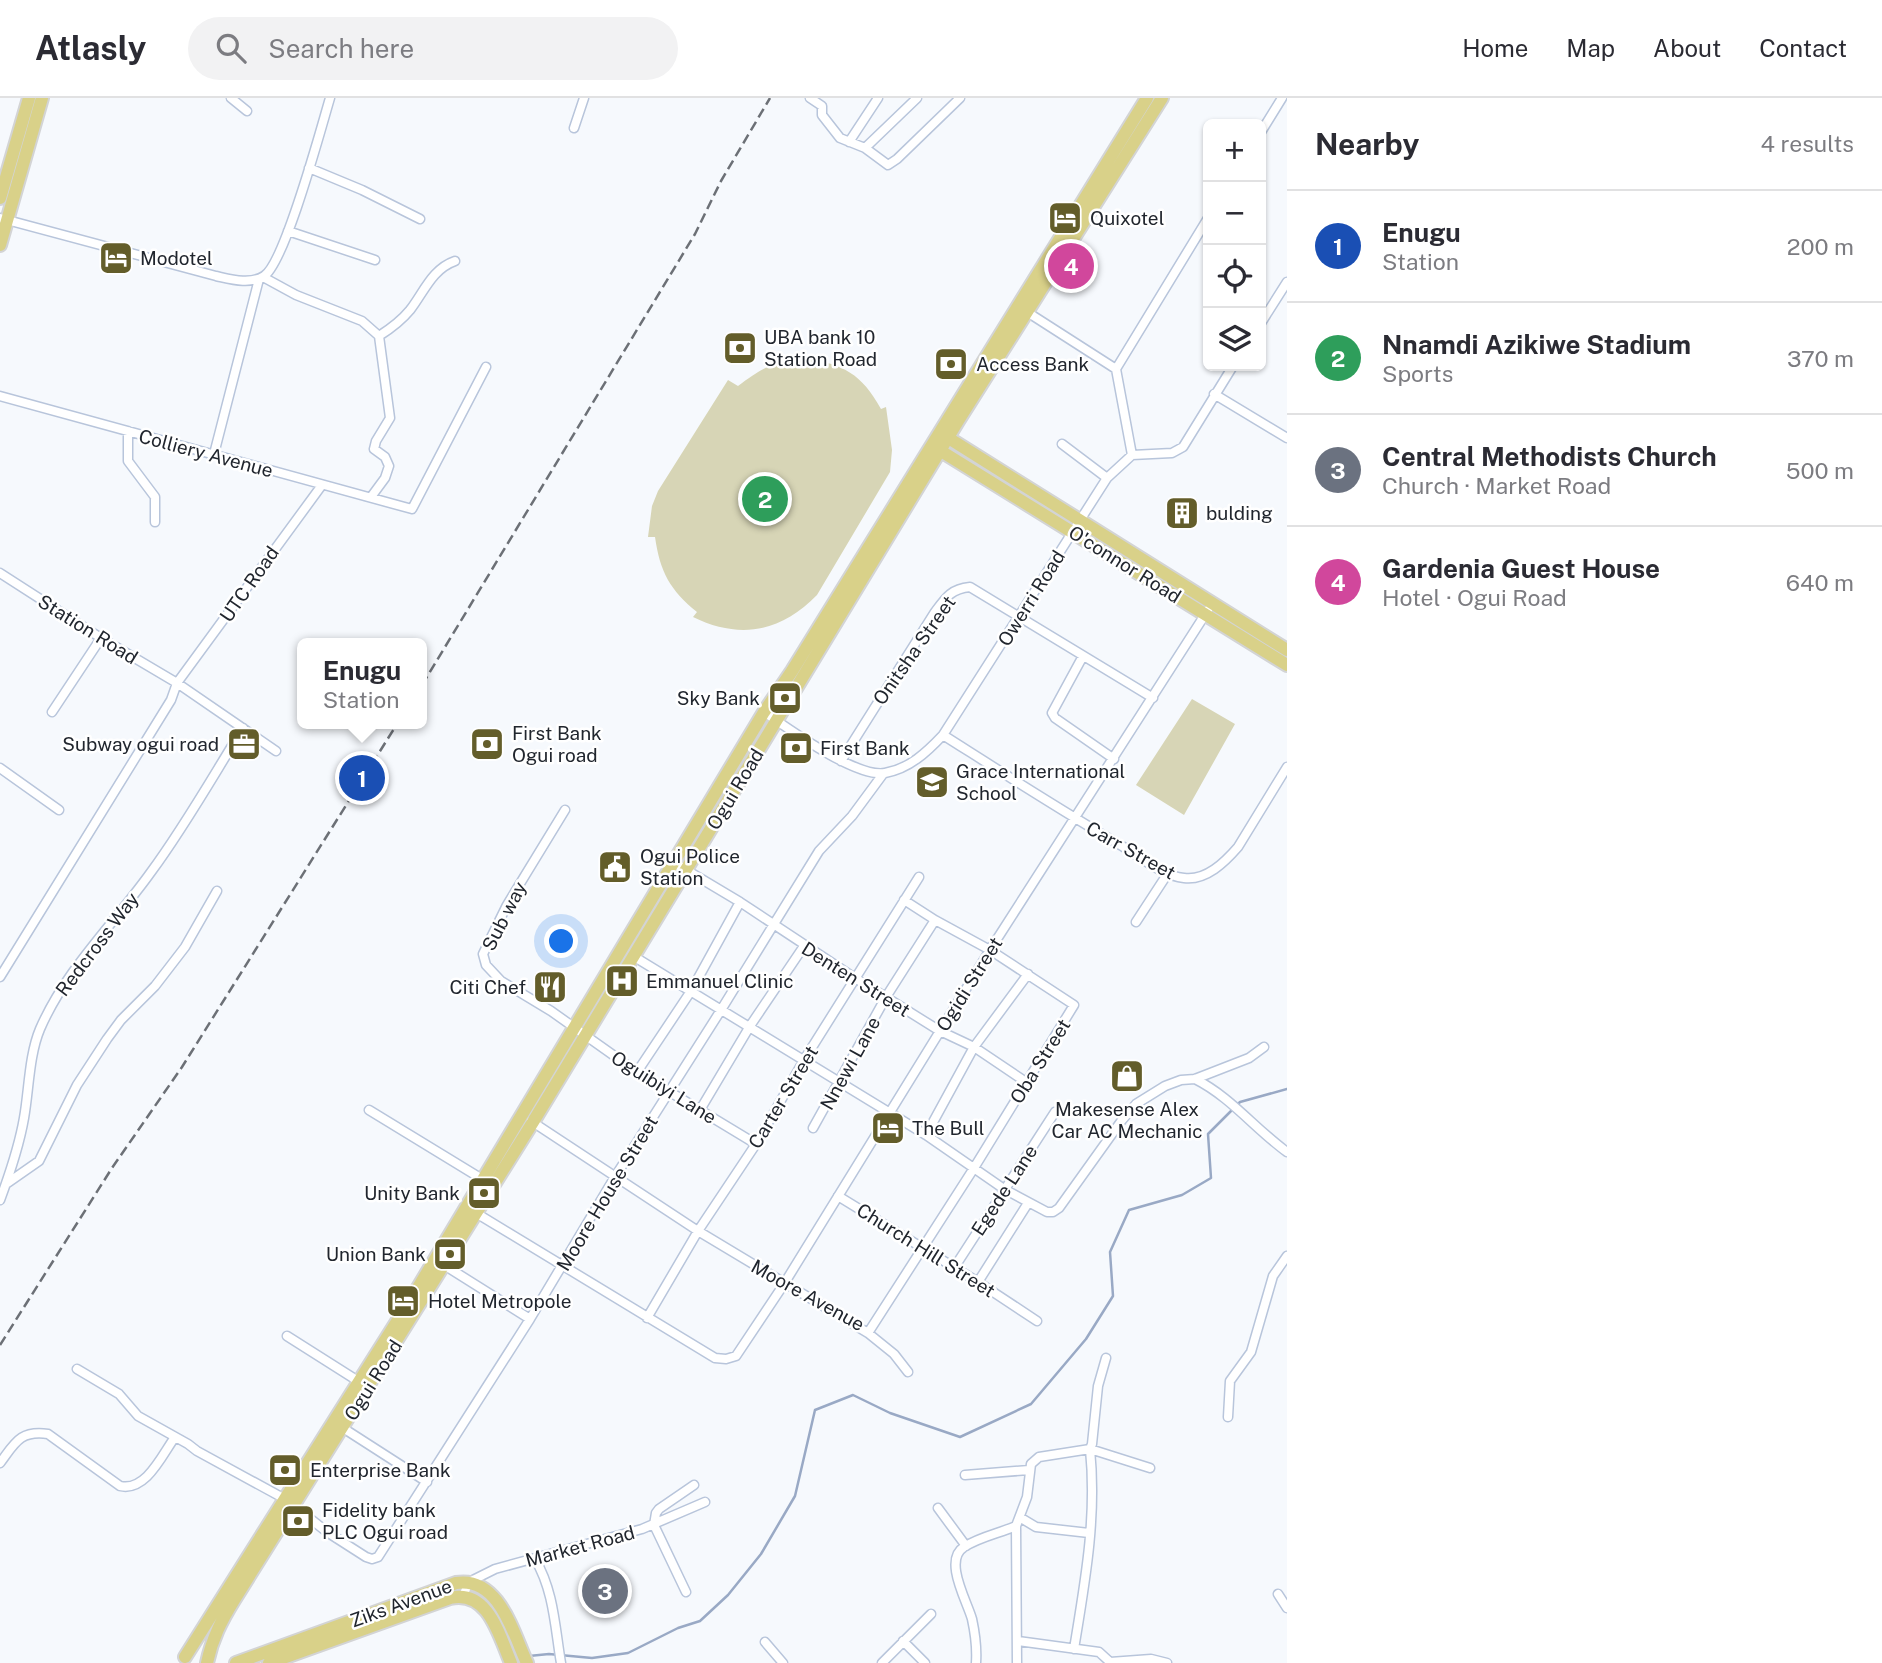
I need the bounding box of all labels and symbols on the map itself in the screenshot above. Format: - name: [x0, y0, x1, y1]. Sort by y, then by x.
- hotel icon: Quixotel: [1046, 199, 1084, 237]
- place label: Quixotel: [1090, 207, 1164, 229]
- hotel icon: Modotel: [97, 239, 135, 277]
- pin: 4: [1048, 240, 1094, 292]
- place label: Modotel: [140, 247, 213, 269]
- place label: UBA bank 10 Station Road: [764, 326, 877, 370]
- bank icon: UBA bank 10 Station Road: [721, 329, 759, 367]
- bank icon: Access Bank: [932, 345, 970, 383]
- place label: Access Bank: [976, 353, 1089, 375]
- street label: Colliery Avenue: [136, 425, 276, 481]
- pin: 2: [742, 473, 788, 525]
- building icon: bulding: [1163, 494, 1201, 532]
- place label: bulding: [1206, 502, 1273, 524]
- street label: O'connor Road: [1065, 521, 1185, 607]
- street label: UTC Road: [215, 542, 283, 626]
- street label: Owerri Road: [993, 546, 1069, 650]
- street label: Station Road: [34, 590, 142, 668]
- street label: Onitsha Street: [868, 591, 960, 709]
- bank icon: Sky Bank: [766, 679, 804, 717]
- place label: Sky Bank: [677, 687, 760, 709]
- place label: First Bank Ogui road: [512, 722, 602, 766]
- office icon: Subway ogui road: [225, 725, 263, 763]
- bank icon: First Bank Ogui road: [468, 725, 506, 763]
- bank icon: First Bank: [777, 729, 815, 767]
- place label: Subway ogui road: [62, 733, 219, 755]
- place label: First Bank: [820, 737, 910, 759]
- street label: Ogui Road: [702, 744, 768, 834]
- pin: 1: [339, 752, 385, 804]
- place label: Grace International School: [956, 760, 1125, 804]
- school or university icon: Grace International School: [913, 763, 951, 801]
- street label: Carr Street: [1083, 817, 1179, 883]
- place label: Ogui Police Station: [640, 845, 740, 889]
- public building icon: Ogui Police Station: [596, 848, 634, 886]
- street label: Sub way: [477, 878, 531, 954]
- street label: Redcross Way: [51, 888, 143, 1000]
- your location: [544, 924, 578, 958]
- street label: Ogidi Street: [931, 933, 1007, 1035]
- street label: Denten Street: [798, 937, 914, 1021]
- hospital icon: Emmanuel Clinic: [603, 962, 641, 1000]
- restaurant icon: Citi Chef: [531, 968, 569, 1006]
- place label: Emmanuel Clinic: [646, 970, 794, 992]
- place label: Citi Chef: [450, 976, 526, 998]
- street label: Nnewi Lane: [815, 1013, 885, 1113]
- street label: Oba Street: [1005, 1015, 1075, 1107]
- street label: Carter Street: [744, 1042, 822, 1152]
- street label: Oguibiyi Lane: [607, 1046, 721, 1128]
- shop icon: Makesense Alex Car AC Mechanic: [1108, 1057, 1146, 1095]
- place label: Makesense Alex Car AC Mechanic: [1051, 1098, 1203, 1142]
- hotel icon: The Bull: [869, 1109, 907, 1147]
- street label: Moore House Street: [552, 1111, 662, 1275]
- place label: The Bull: [912, 1117, 985, 1139]
- street label: Egede Lane: [967, 1141, 1041, 1239]
- bank icon: Unity Bank: [465, 1174, 503, 1212]
- place label: Unity Bank: [364, 1182, 460, 1204]
- street label: Church Hill Street: [853, 1199, 999, 1301]
- bank icon: Union Bank: [431, 1235, 469, 1273]
- place label: Union Bank: [326, 1243, 426, 1265]
- street label: Moore Avenue: [748, 1255, 868, 1335]
- hotel icon: Hotel Metropole: [384, 1282, 422, 1320]
- place label: Hotel Metropole: [428, 1290, 572, 1312]
- street label: Ogui Road: [340, 1336, 406, 1424]
- bank icon: Enterprise Bank: [266, 1451, 304, 1489]
- place label: Enterprise Bank: [310, 1459, 451, 1481]
- place label: Fidelity bank PLC Ogui road: [322, 1499, 448, 1543]
- bank icon: Fidelity bank PLC Ogui road: [279, 1502, 317, 1540]
- street label: Market Road: [523, 1521, 637, 1571]
- pin: 3: [582, 1565, 628, 1617]
- street label: Ziks Avenue: [347, 1574, 455, 1632]

